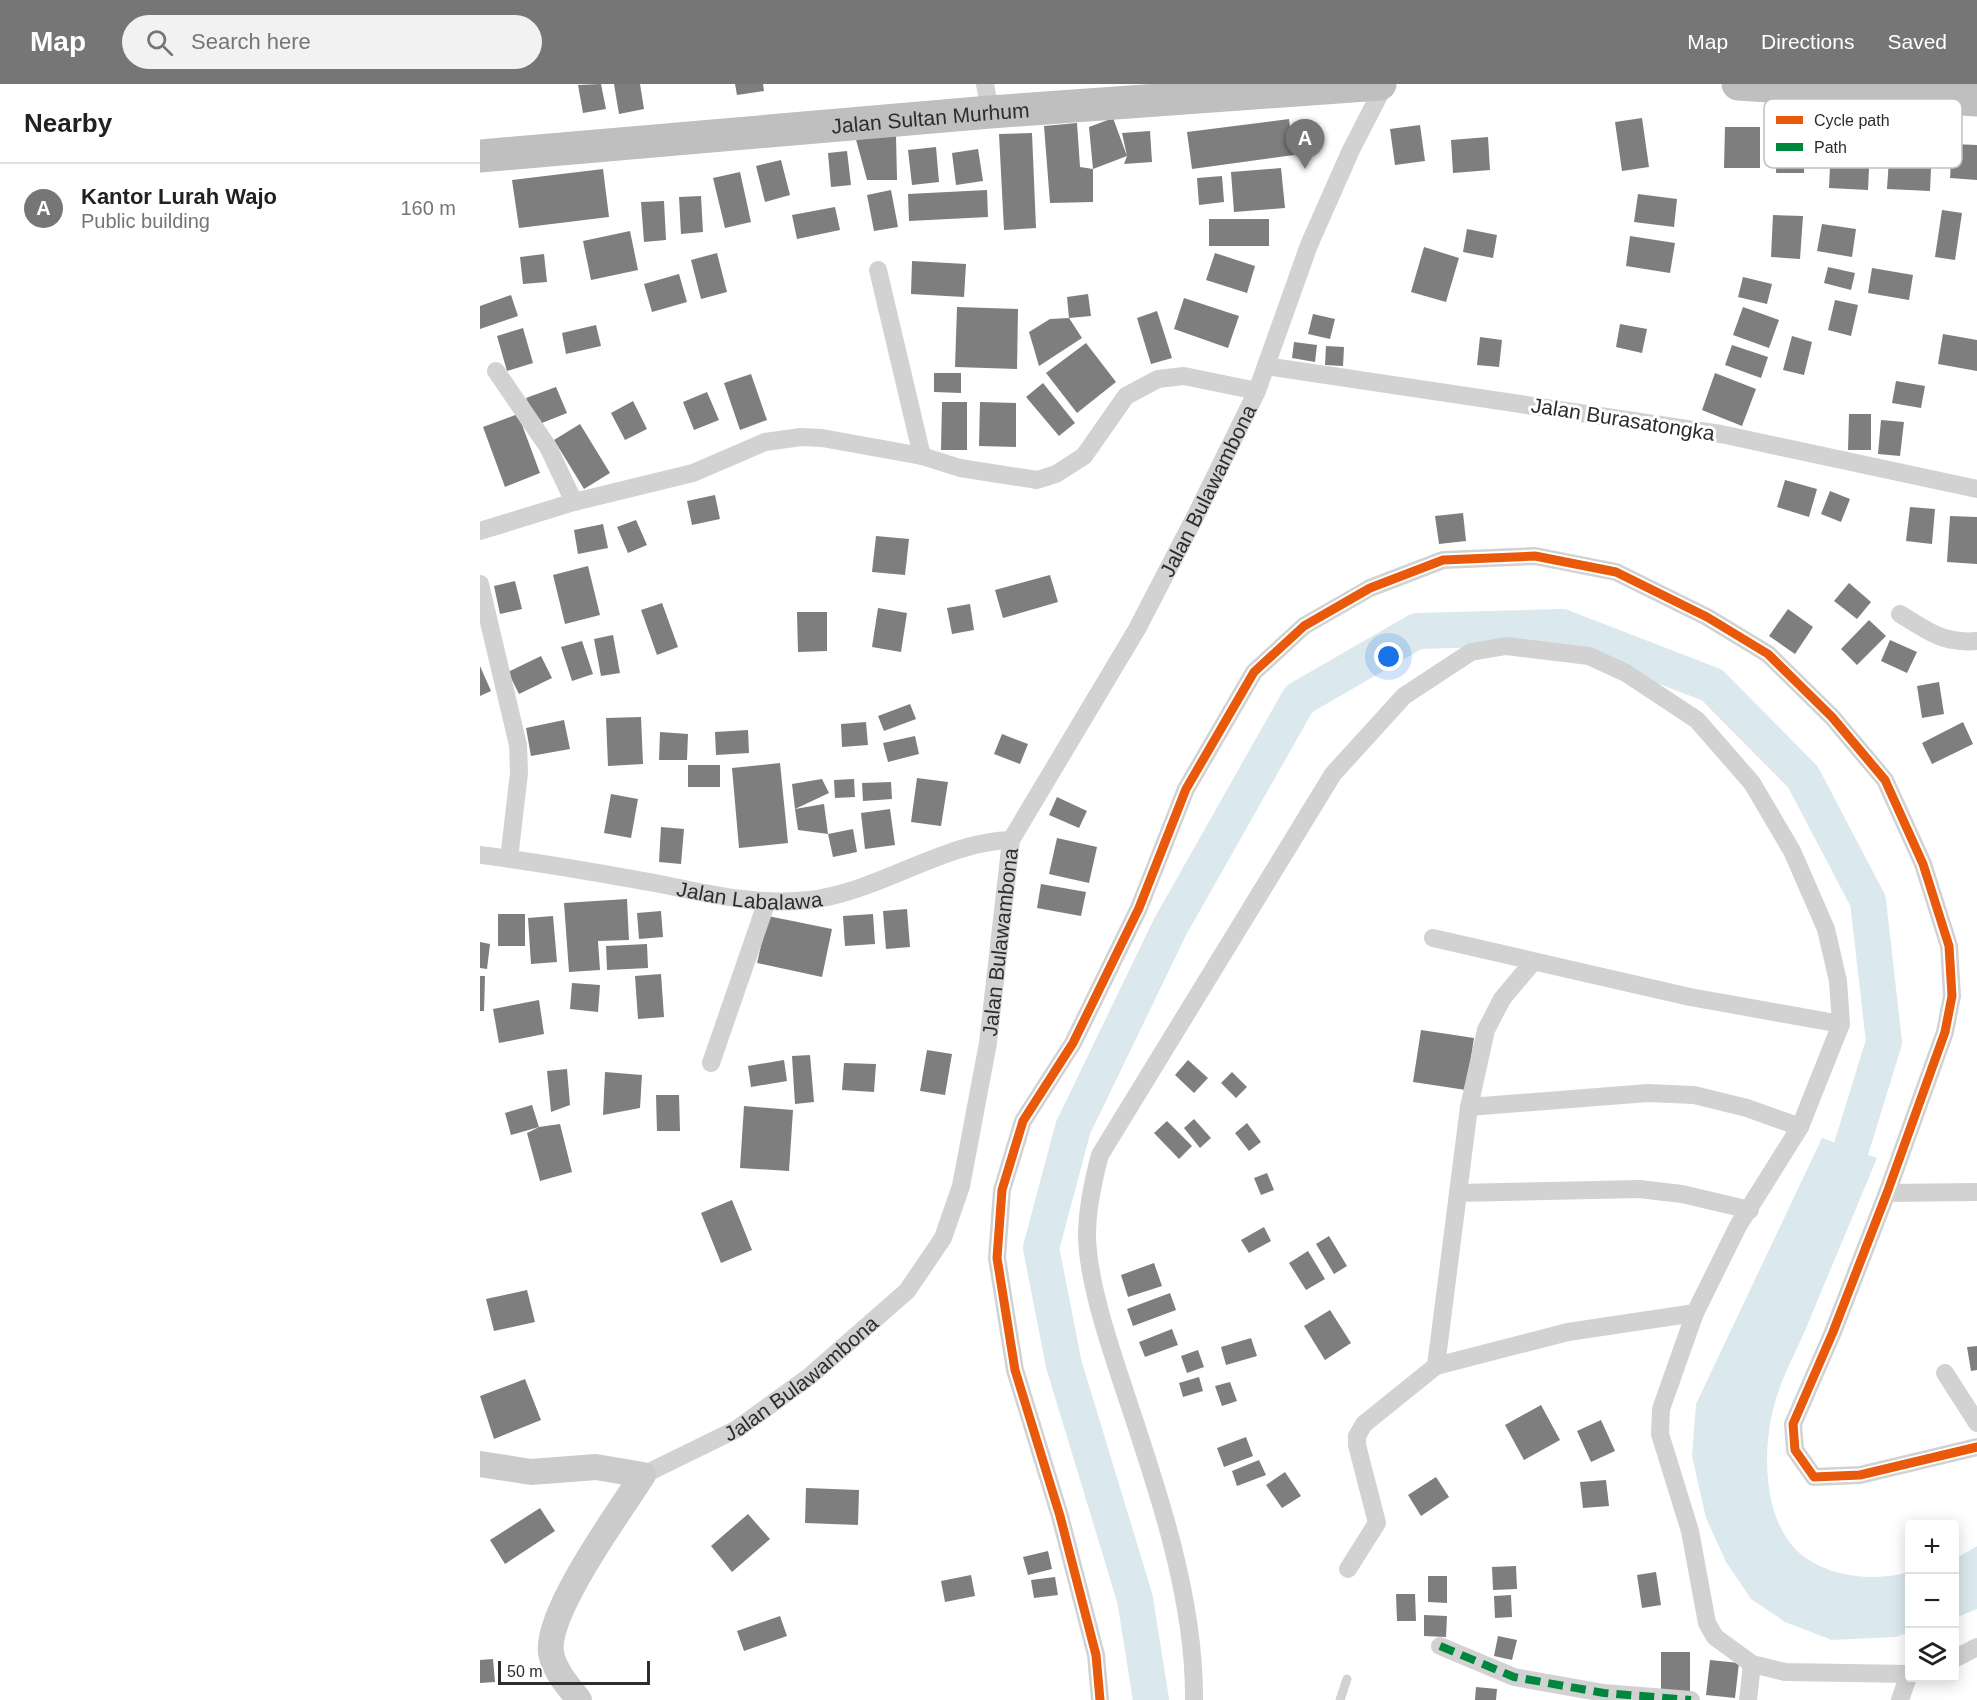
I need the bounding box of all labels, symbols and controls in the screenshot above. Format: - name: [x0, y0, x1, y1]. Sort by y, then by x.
- search box: [122, 15, 542, 69]
- text: Map: [30, 26, 86, 57]
- icon: search: [143, 26, 176, 59]
- text: Search here: [191, 29, 311, 54]
- text: Map: [1687, 30, 1728, 53]
- text: Directions: [1761, 30, 1854, 53]
- text: Saved: [1887, 30, 1947, 53]
- street label: Jalan Sultan Murhum: [830, 98, 1030, 137]
- legend: [1764, 99, 1962, 168]
- text: Nearby: [24, 108, 112, 138]
- text: Cycle path: [1814, 112, 1890, 129]
- pin: A: [1286, 120, 1324, 169]
- text: Path: [1814, 139, 1847, 156]
- text: Kantor Lurah Wajo: [81, 184, 277, 209]
- text: A: [36, 197, 51, 219]
- text: 160 m: [400, 197, 456, 219]
- text: Public building: [81, 210, 210, 232]
- street label: Jalan Burasatongka: [1530, 393, 1717, 445]
- street label: Jalan Bulawambona: [1155, 400, 1260, 580]
- your location: [1374, 642, 1403, 671]
- street label: Jalan Bulawambona: [977, 846, 1022, 1037]
- street label: Jalan Labalawa: [675, 876, 824, 913]
- street label: Jalan Bulawambona: [720, 1311, 882, 1445]
- map controls: [1905, 1520, 1959, 1682]
- button: +: [1905, 1520, 1959, 1574]
- button: −: [1905, 1574, 1959, 1628]
- button: layers: [1905, 1628, 1959, 1682]
- scale bar: [498, 1658, 650, 1686]
- text: 50 m: [507, 1663, 543, 1680]

